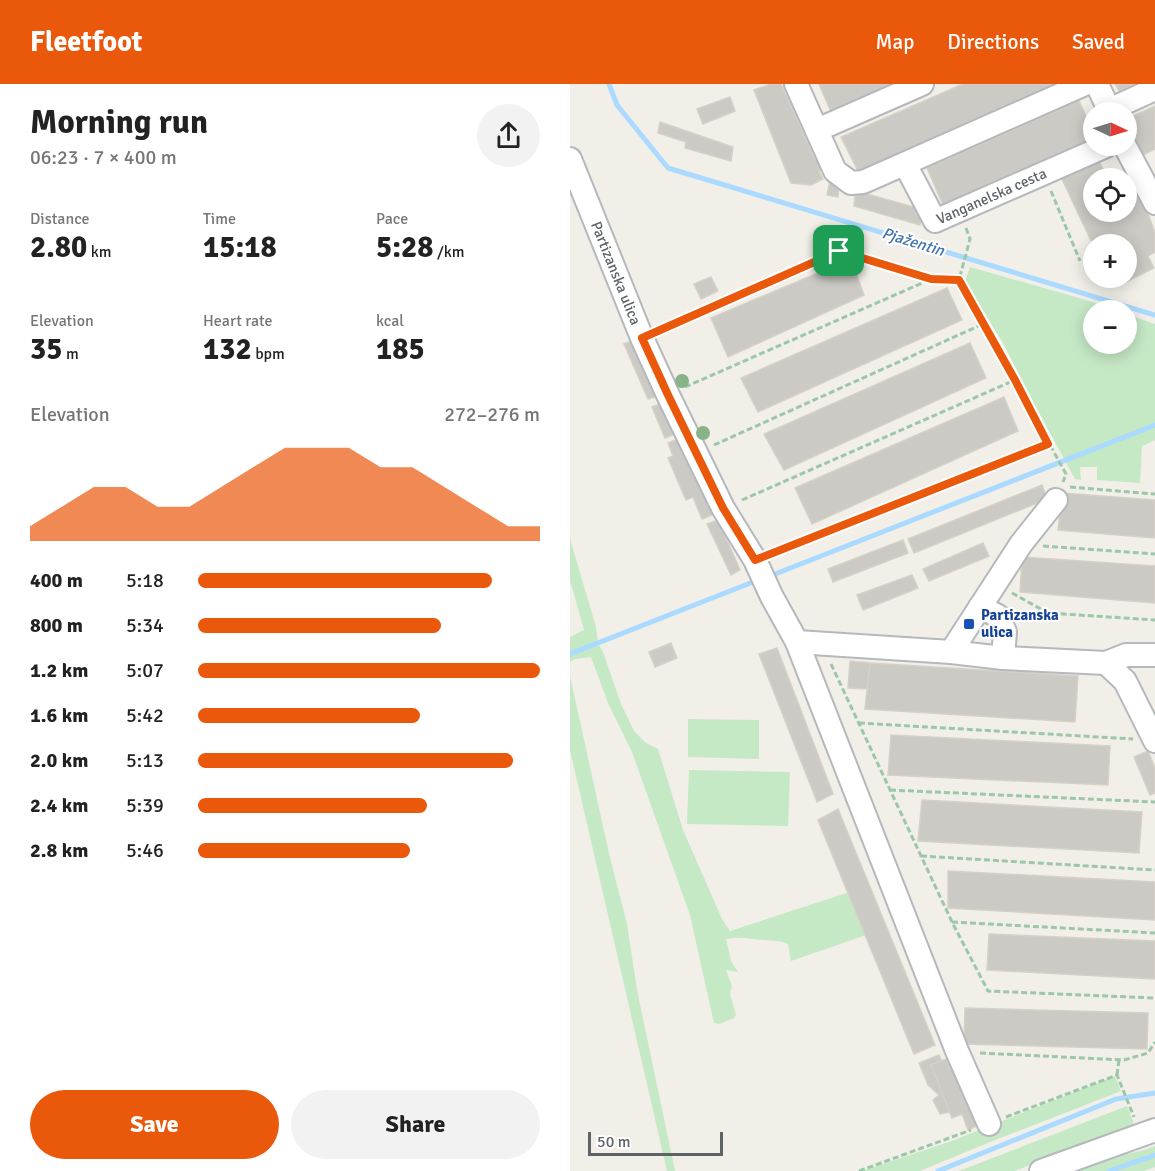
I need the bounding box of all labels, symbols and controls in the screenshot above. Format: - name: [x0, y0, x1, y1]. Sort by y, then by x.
- text: Fleetfoot: [30, 25, 142, 59]
- text: Map: [876, 29, 914, 55]
- text: Directions: [947, 29, 1039, 55]
- text: Saved: [1072, 29, 1125, 55]
- text: Morning run: [30, 102, 208, 143]
- north arrow: [1083, 102, 1137, 156]
- map controls: [1083, 102, 1137, 354]
- button: share: [477, 104, 540, 167]
- text: 06:23 · 7 × 400 m: [30, 145, 177, 170]
- street label: Vanganelska cesta: [934, 164, 1049, 228]
- button: locate: [1083, 168, 1137, 222]
- text: Distance: [30, 209, 90, 229]
- text: Time: [203, 209, 236, 229]
- text: Pace: [376, 209, 408, 229]
- street label: Partizanska ulica: [587, 219, 645, 327]
- water label: Pjažentin: [879, 223, 948, 261]
- pin: [813, 225, 864, 276]
- text: 2.80: [30, 229, 87, 266]
- text: 15:18: [203, 229, 277, 266]
- text: 5:28: [376, 229, 433, 266]
- icon: arrive: [822, 234, 855, 267]
- button: +: [1083, 234, 1137, 288]
- text: km: [87, 242, 112, 262]
- text: /km: [433, 242, 465, 262]
- button: −: [1083, 300, 1137, 354]
- text: Elevation: [30, 311, 94, 331]
- text: Heart rate: [203, 311, 272, 331]
- text: kcal: [376, 311, 404, 331]
- text: 35: [30, 331, 62, 368]
- text: 132: [203, 331, 252, 368]
- text: 185: [376, 331, 425, 368]
- text: m: [62, 344, 79, 364]
- text: bpm: [252, 344, 285, 364]
- text: Elevation: [30, 402, 110, 427]
- text: 272–276 m: [444, 402, 540, 427]
- text: 400 m: [30, 568, 83, 593]
- text: 5:18: [126, 568, 164, 593]
- place label: Partizanska ulica: [981, 606, 1059, 641]
- text: 800 m: [30, 613, 83, 638]
- text: 5:34: [126, 613, 164, 638]
- marker: Partizanska ulica: [962, 617, 976, 631]
- text: 1.2 km: [30, 658, 88, 683]
- text: 5:07: [126, 658, 164, 683]
- text: 1.6 km: [30, 703, 88, 728]
- text: 5:42: [126, 703, 164, 728]
- text: 2.0 km: [30, 748, 88, 773]
- text: 5:13: [126, 748, 164, 773]
- text: 2.4 km: [30, 793, 88, 818]
- text: 5:39: [126, 793, 164, 818]
- text: 2.8 km: [30, 838, 88, 863]
- text: 5:46: [126, 838, 164, 863]
- button: Save: [30, 1090, 279, 1159]
- button: Share: [291, 1090, 540, 1159]
- scale bar: [588, 1129, 723, 1156]
- text: 50 m: [597, 1132, 631, 1152]

